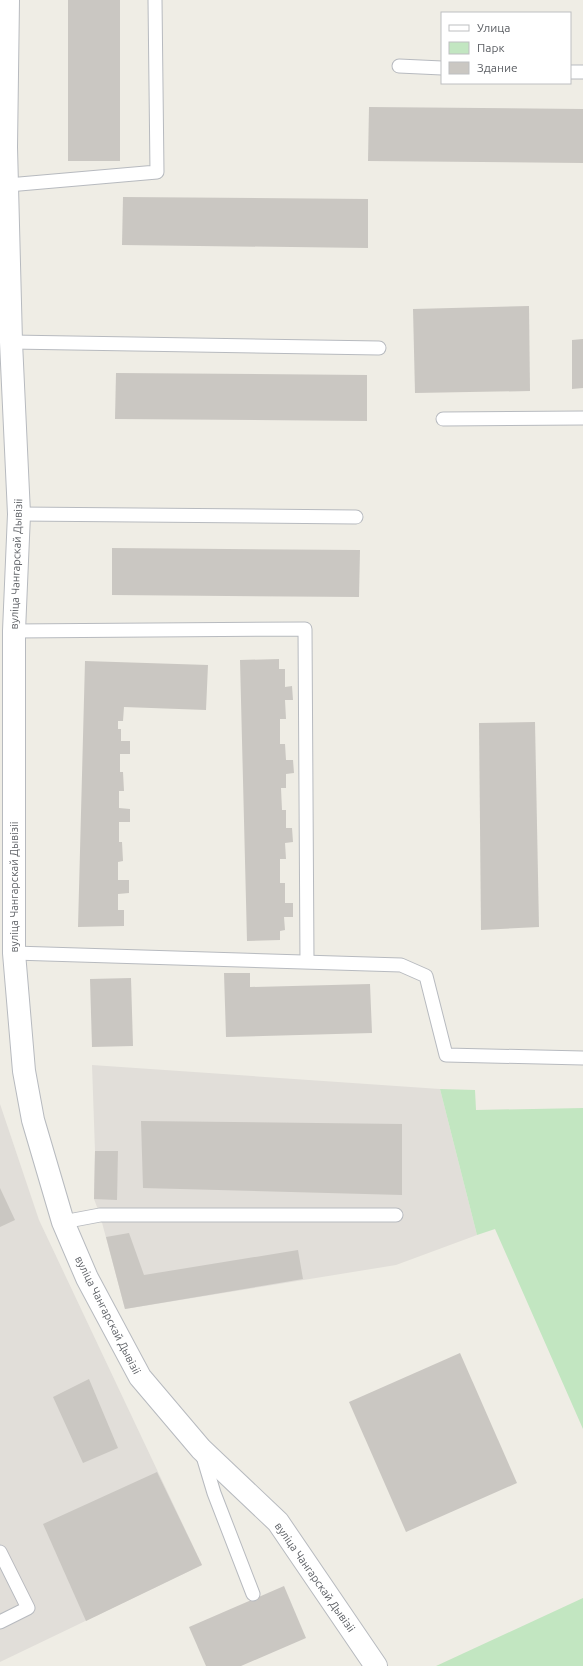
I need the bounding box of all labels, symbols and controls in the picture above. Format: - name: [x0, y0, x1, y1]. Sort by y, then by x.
- legend: [441, 12, 571, 84]
- text: Улица: [477, 21, 510, 34]
- text: Парк: [477, 41, 505, 54]
- text: Здание: [477, 61, 518, 74]
- street label: вуліца Чангарскай Дывізіі: [8, 498, 24, 630]
- street label: вуліца Чангарскай Дывізіі: [8, 822, 20, 952]
- street label: вуліца Чангарскай Дывізіі: [73, 1254, 143, 1376]
- street label: вуліца Чангарскай Дывізіі: [273, 1520, 357, 1634]

